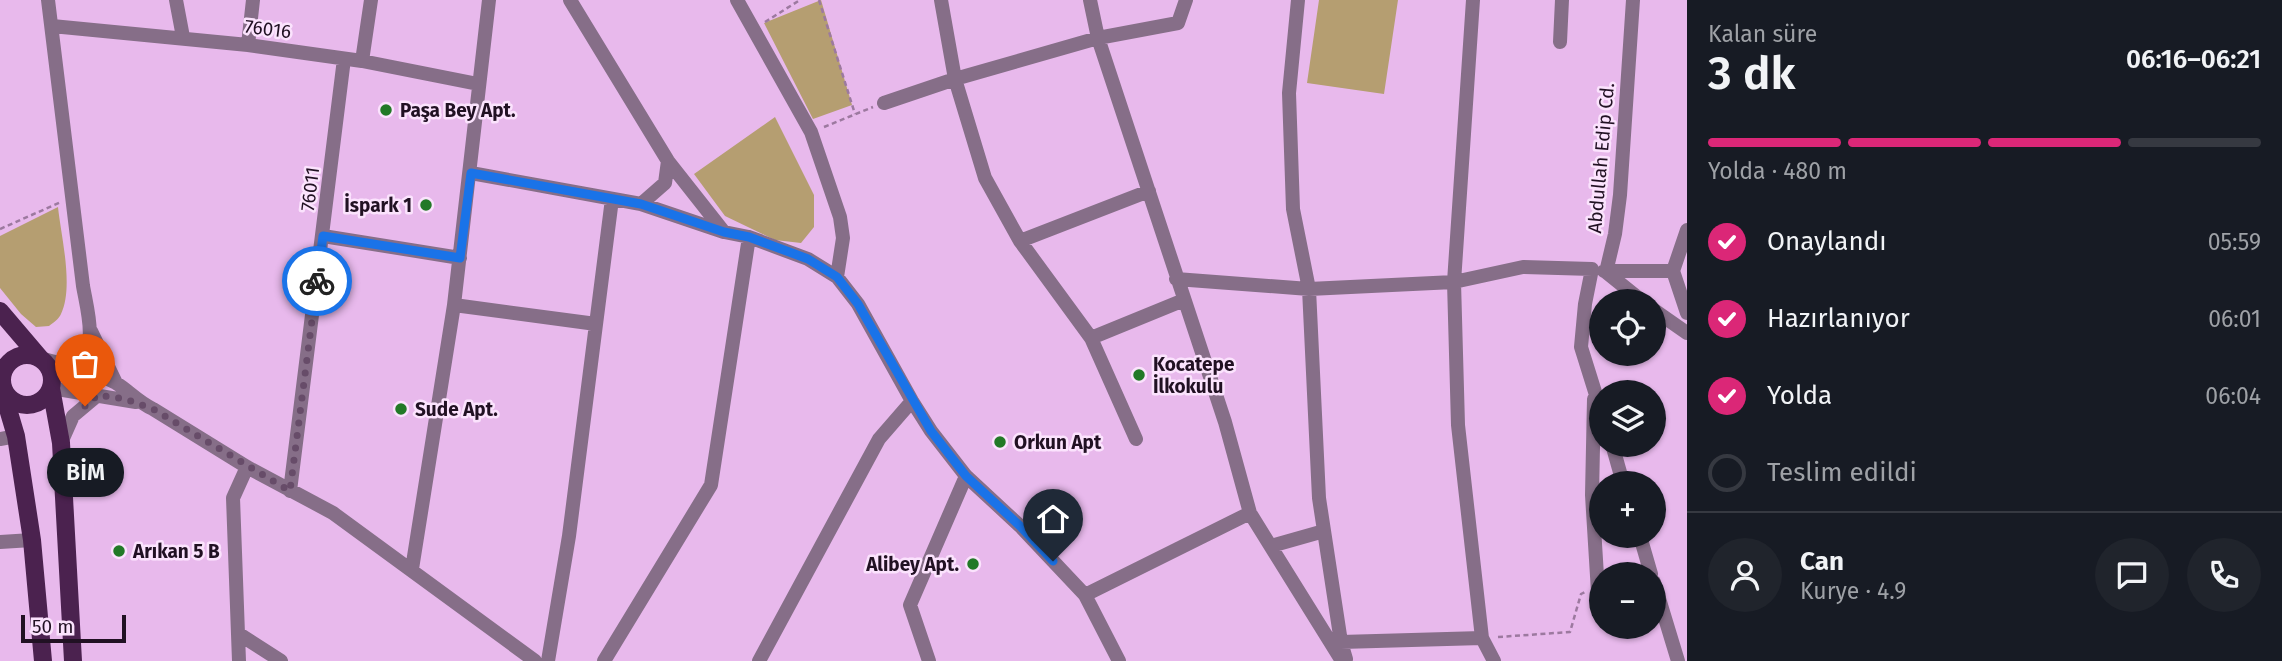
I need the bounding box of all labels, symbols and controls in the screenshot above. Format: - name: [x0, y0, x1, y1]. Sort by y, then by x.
- street label: 76016: [243, 15, 293, 43]
- text: Kalan süre: [1708, 20, 1817, 48]
- text: 06:16–06:21: [2126, 44, 2261, 75]
- text: 3 dk: [1708, 46, 1795, 101]
- street label: Abdullah Edip Cd.: [1583, 82, 1619, 234]
- place label: Paşa Bey Apt.: [400, 99, 516, 122]
- marker: Paşa Bey Apt.: [378, 102, 394, 118]
- text: Yolda · 480 m: [1708, 157, 1847, 185]
- street label: 76011: [296, 166, 324, 212]
- place label: İspark 1: [344, 193, 412, 217]
- marker: İspark 1: [418, 197, 434, 213]
- icon: check: [1708, 223, 1746, 261]
- text: Onaylandı: [1767, 226, 1887, 257]
- text: 05:59: [2208, 228, 2261, 256]
- courier: [282, 246, 352, 316]
- icon: bike: [298, 262, 336, 300]
- map controls: [1589, 289, 1666, 639]
- button: locate: [1589, 289, 1666, 366]
- icon: check: [1708, 300, 1746, 338]
- text: Hazırlanıyor: [1767, 303, 1910, 334]
- text: 06:01: [2208, 305, 2261, 333]
- pin: [55, 334, 115, 406]
- icon: bag: [66, 345, 104, 383]
- place label: Kocatepe İlkokulu: [1153, 353, 1234, 398]
- marker: Kocatepe İlkokulu: [1131, 367, 1147, 383]
- icon: check: [1708, 377, 1746, 415]
- button: layers: [1589, 380, 1666, 457]
- text: Yolda: [1767, 380, 1832, 411]
- text: 06:04: [2205, 382, 2261, 410]
- place label: Sude Apt.: [415, 398, 498, 421]
- marker: Sude Apt.: [393, 401, 409, 417]
- place label: Orkun Apt: [1014, 431, 1102, 454]
- marker: Orkun Apt: [992, 434, 1008, 450]
- callout: BİM: [46, 448, 124, 497]
- text: Teslim edildi: [1767, 457, 1917, 488]
- text: BİM: [66, 458, 105, 486]
- button: +: [1589, 471, 1666, 548]
- pin: [1023, 489, 1083, 561]
- icon: home: [1034, 500, 1072, 538]
- button: person: [1708, 538, 1782, 612]
- button: chat: [2095, 538, 2169, 612]
- button: phone: [2187, 538, 2261, 612]
- place label: Arıkan 5 B: [132, 540, 220, 563]
- marker: Arıkan 5 B: [111, 543, 127, 559]
- text: Can: [1800, 546, 1844, 577]
- place label: Alibey Apt.: [865, 553, 959, 576]
- marker: Alibey Apt.: [965, 556, 981, 572]
- button: −: [1589, 562, 1666, 639]
- text: Kurye · 4.9: [1800, 577, 1906, 605]
- scale bar: [21, 612, 126, 644]
- text: 50 m: [32, 615, 73, 638]

